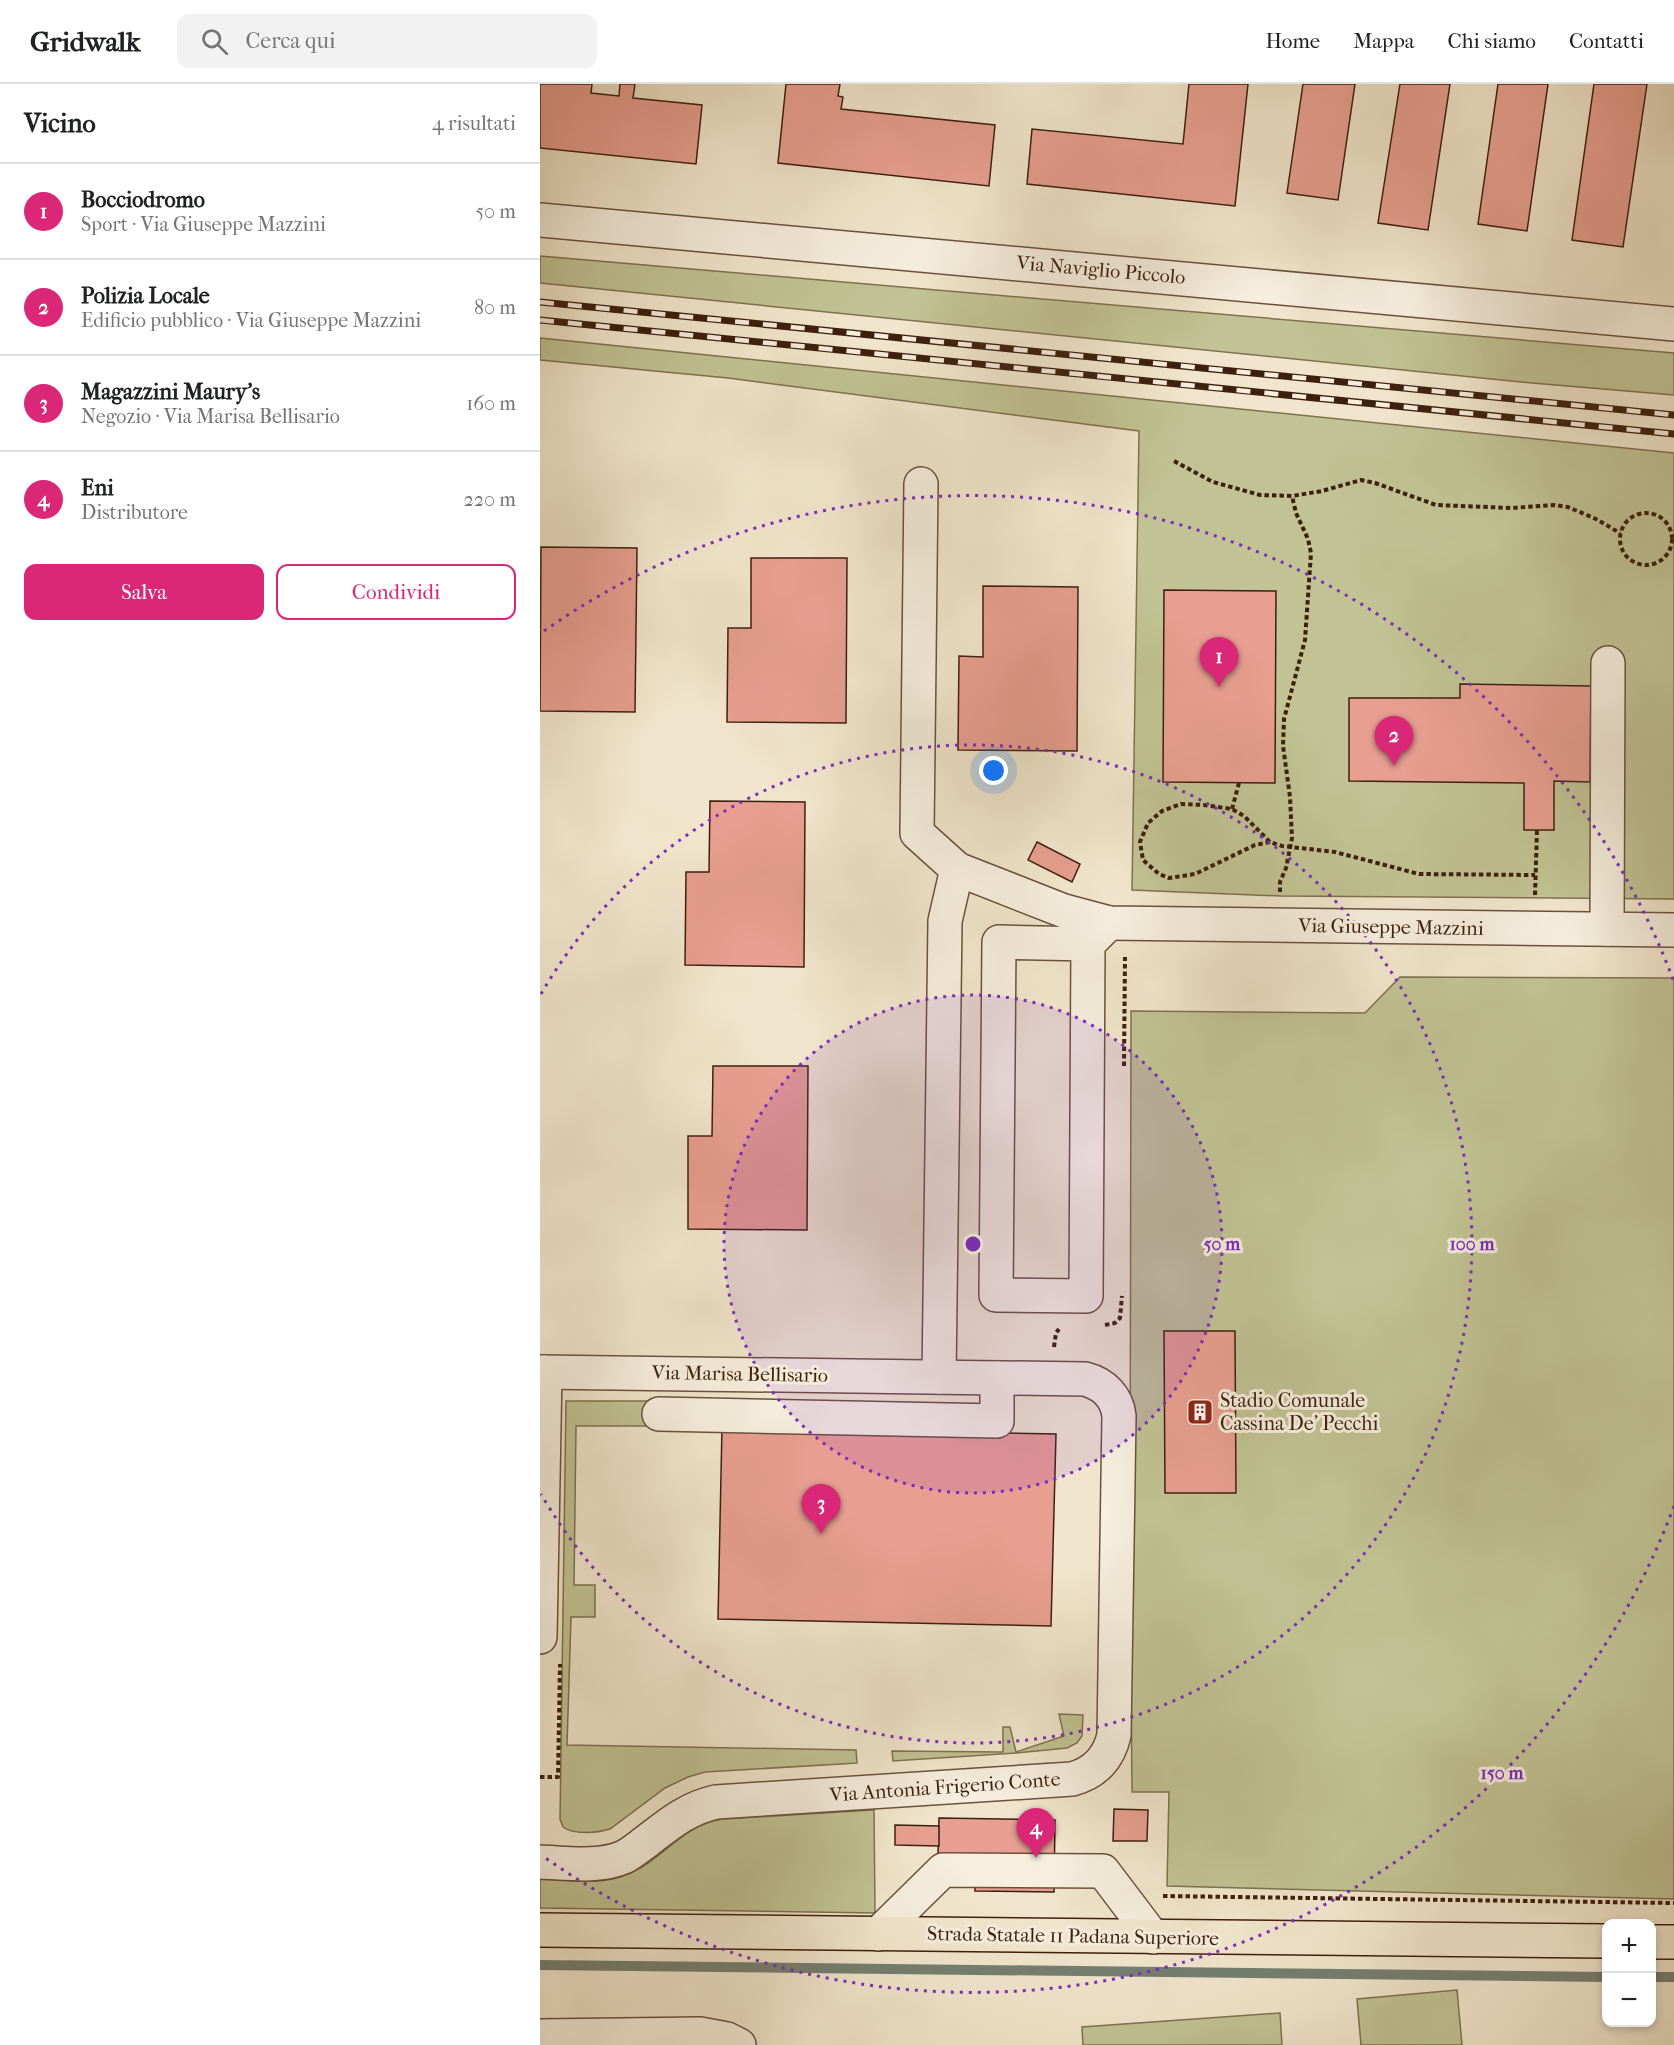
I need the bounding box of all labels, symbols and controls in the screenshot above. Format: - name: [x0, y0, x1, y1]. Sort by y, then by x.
- search box: [177, 14, 597, 68]
- text: Gridwalk: [30, 25, 141, 58]
- icon: search: [198, 25, 231, 58]
- text: Cerca qui: [246, 28, 335, 54]
- text: Home: [1266, 29, 1320, 53]
- text: Mappa: [1353, 29, 1415, 53]
- text: Chi siamo: [1448, 29, 1536, 53]
- text: Contatti: [1569, 29, 1644, 53]
- text: Vicino: [24, 108, 96, 139]
- text: 4 risultati: [432, 112, 516, 135]
- text: Bocciodromo: [81, 187, 205, 213]
- text: 1: [40, 200, 47, 223]
- text: 50 m: [475, 200, 516, 223]
- text: Sport · Via Giuseppe Mazzini: [81, 213, 326, 236]
- street label: Via Naviglio Piccolo: [1015, 251, 1186, 289]
- text: Polizia Locale: [81, 283, 210, 309]
- text: 2: [38, 296, 49, 319]
- text: 80 m: [474, 296, 516, 319]
- text: Edificio pubblico · Via Giuseppe Mazzini: [81, 309, 421, 332]
- text: Magazzini Maury's: [81, 379, 260, 405]
- text: 3: [39, 392, 48, 415]
- text: 160 m: [466, 392, 516, 415]
- text: Negozio · Via Marisa Bellisario: [81, 405, 340, 428]
- text: Eni: [81, 475, 114, 501]
- text: 4: [38, 488, 49, 511]
- text: 220 m: [463, 488, 516, 511]
- text: Distributore: [81, 501, 188, 524]
- button: Salva: [24, 564, 264, 620]
- button: Condividi: [276, 564, 516, 620]
- pin: 1: [1200, 638, 1238, 687]
- pin: 2: [1374, 716, 1414, 766]
- your location: [979, 756, 1008, 785]
- street label: Via Giuseppe Mazzini: [1297, 914, 1484, 940]
- centre of rings: [963, 1234, 983, 1254]
- text: 50 m: [1204, 1234, 1241, 1255]
- text: 100 m: [1449, 1234, 1496, 1255]
- street label: Via Marisa Bellisario: [651, 1361, 828, 1387]
- place label: Stadio Comunale Cassina De' Pecchi: [1220, 1389, 1379, 1435]
- building icon: Stadio Comunale Cassina De' Pecchi: [1185, 1397, 1215, 1427]
- pin: 3: [802, 1484, 840, 1534]
- text: 150 m: [1481, 1763, 1524, 1784]
- street label: Via Antonia Frigerio Conte: [828, 1767, 1061, 1807]
- pin: 4: [1016, 1808, 1056, 1858]
- map controls: [1602, 1919, 1656, 2027]
- button: +: [1602, 1919, 1656, 1973]
- street label: Strada Statale 11 Padana Superiore: [927, 1922, 1219, 1950]
- button: −: [1602, 1973, 1656, 2027]

